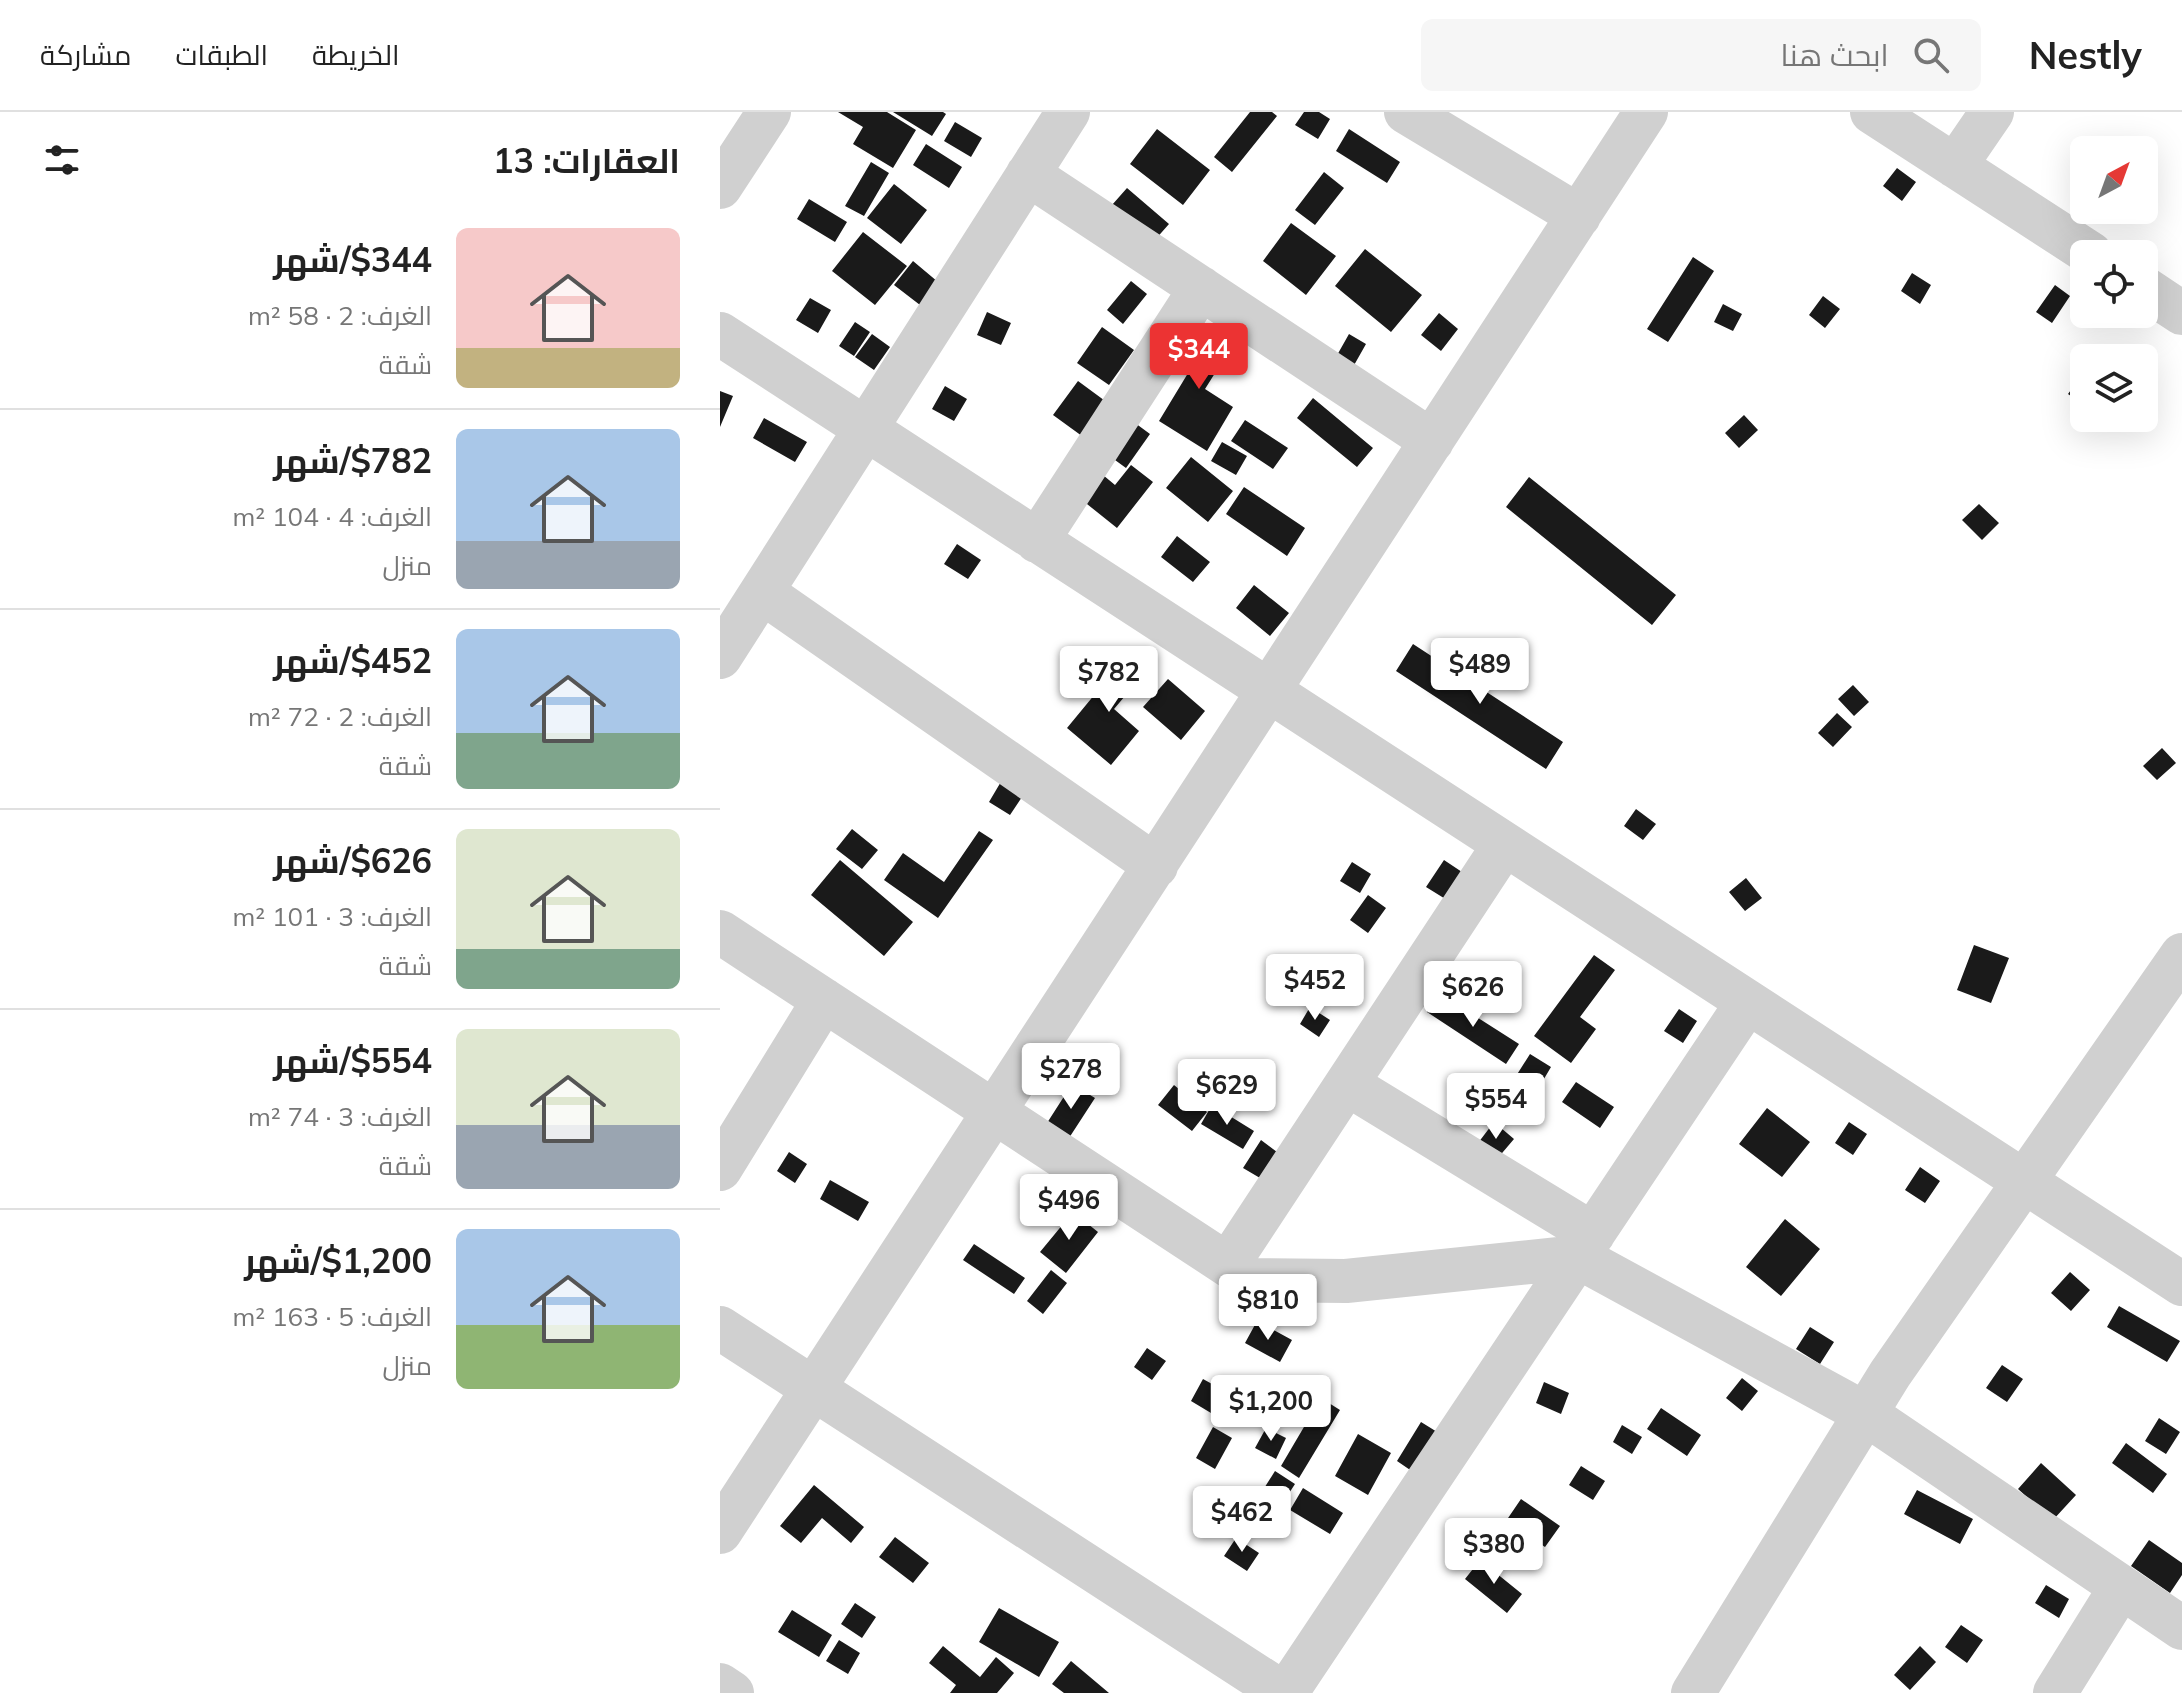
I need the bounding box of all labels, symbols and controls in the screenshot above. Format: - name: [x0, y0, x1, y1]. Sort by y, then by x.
- search box: [1421, 19, 1981, 91]
- text: Nestly: [2029, 31, 2142, 79]
- icon: search: [1909, 33, 1953, 77]
- text: ابحث هنا: [1781, 36, 1889, 74]
- text: مشاركة: [40, 37, 131, 72]
- text: الطبقات: [175, 37, 268, 72]
- text: الخريطة: [312, 37, 399, 72]
- north arrow: [2070, 136, 2158, 224]
- map controls: [2070, 136, 2158, 432]
- icon: filters: [40, 138, 84, 182]
- text: العقارات: 13: [493, 139, 680, 182]
- text: $344/شهر: [273, 238, 432, 281]
- button: locate: [2070, 240, 2158, 328]
- icon: home: [520, 260, 616, 356]
- text: الغرف: 2 · 58 m²: [248, 299, 432, 332]
- pin: $344: [1152, 323, 1246, 391]
- text: $344: [1168, 332, 1230, 365]
- button: layers: [2070, 344, 2158, 432]
- text: شقة: [379, 348, 432, 381]
- text: $782/شهر: [273, 439, 432, 482]
- icon: home: [520, 461, 616, 557]
- text: الغرف: 4 · 104 m²: [232, 500, 432, 533]
- text: منزل: [383, 549, 432, 582]
- pin: $489: [1433, 638, 1527, 706]
- text: $452/شهر: [273, 639, 432, 682]
- pin: $782: [1062, 646, 1156, 714]
- text: $489: [1449, 647, 1511, 680]
- text: $782: [1078, 655, 1140, 688]
- icon: home: [520, 661, 616, 757]
- text: الغرف: 2 · 72 m²: [248, 700, 432, 733]
- text: شقة: [379, 749, 432, 782]
- text: $626/شهر: [273, 839, 432, 882]
- icon: home: [520, 861, 616, 957]
- text: الغرف: 3 · 101 m²: [232, 900, 432, 933]
- text: شقة: [379, 949, 432, 982]
- pin: $452: [1268, 954, 1362, 1022]
- pin: $626: [1426, 961, 1520, 1029]
- text: $452: [1284, 963, 1346, 996]
- text: $626: [1442, 970, 1504, 1003]
- text: $554/شهر: [273, 1039, 432, 1082]
- pin: $278: [1024, 1043, 1118, 1111]
- text: $278: [1040, 1052, 1102, 1085]
- pin: $629: [1180, 1059, 1274, 1127]
- icon: home: [520, 1061, 616, 1157]
- text: $629: [1196, 1068, 1258, 1101]
- pin: $554: [1449, 1073, 1543, 1141]
- text: $554: [1465, 1082, 1527, 1115]
- text: الغرف: 3 · 74 m²: [248, 1100, 432, 1133]
- text: شقة: [379, 1149, 432, 1182]
- pin: $496: [1022, 1174, 1116, 1242]
- text: $496: [1038, 1183, 1100, 1216]
- text: $1,200/شهر: [244, 1239, 432, 1282]
- icon: home: [520, 1261, 616, 1357]
- pin: $810: [1221, 1274, 1315, 1342]
- text: $810: [1237, 1283, 1299, 1316]
- text: الغرف: 5 · 163 m²: [232, 1300, 432, 1333]
- text: منزل: [383, 1349, 432, 1382]
- pin: $1,200: [1206, 1375, 1336, 1443]
- text: $1,200: [1229, 1384, 1313, 1417]
- pin: $462: [1195, 1486, 1289, 1554]
- text: $462: [1211, 1495, 1273, 1528]
- pin: $380: [1447, 1518, 1541, 1586]
- text: $380: [1463, 1527, 1525, 1560]

